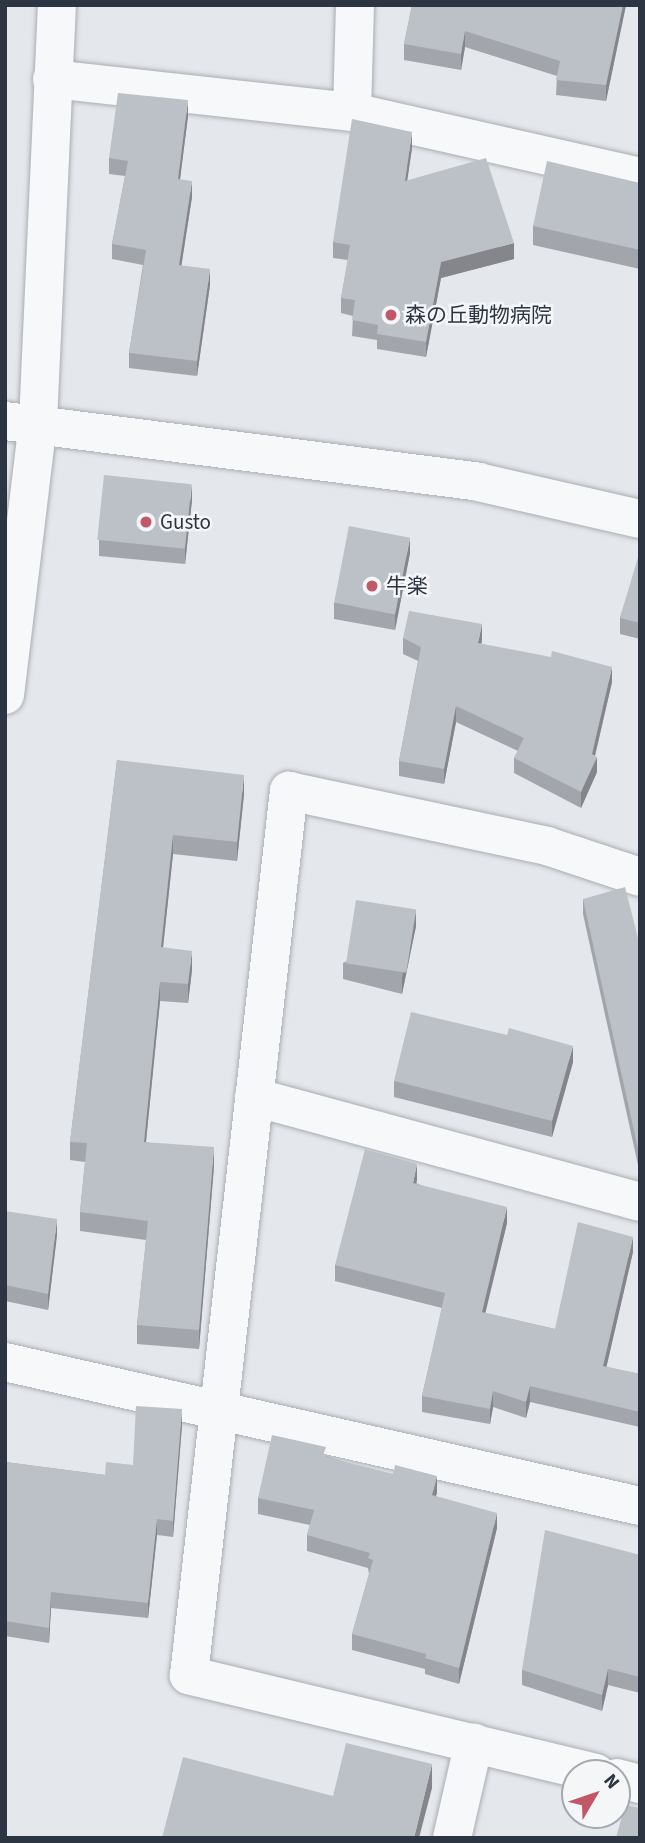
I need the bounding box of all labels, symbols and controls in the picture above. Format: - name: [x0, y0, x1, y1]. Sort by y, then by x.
- place label: 森の丘動物病院: [405, 302, 552, 328]
- marker: 森の丘動物病院: [383, 307, 399, 323]
- place label: Gusto: [160, 509, 211, 535]
- marker: Gusto: [138, 514, 154, 530]
- place label: 牛楽: [386, 573, 428, 599]
- marker: 牛楽: [364, 578, 380, 594]
- north arrow: [561, 1759, 631, 1829]
- text: N: [597, 1768, 626, 1795]

